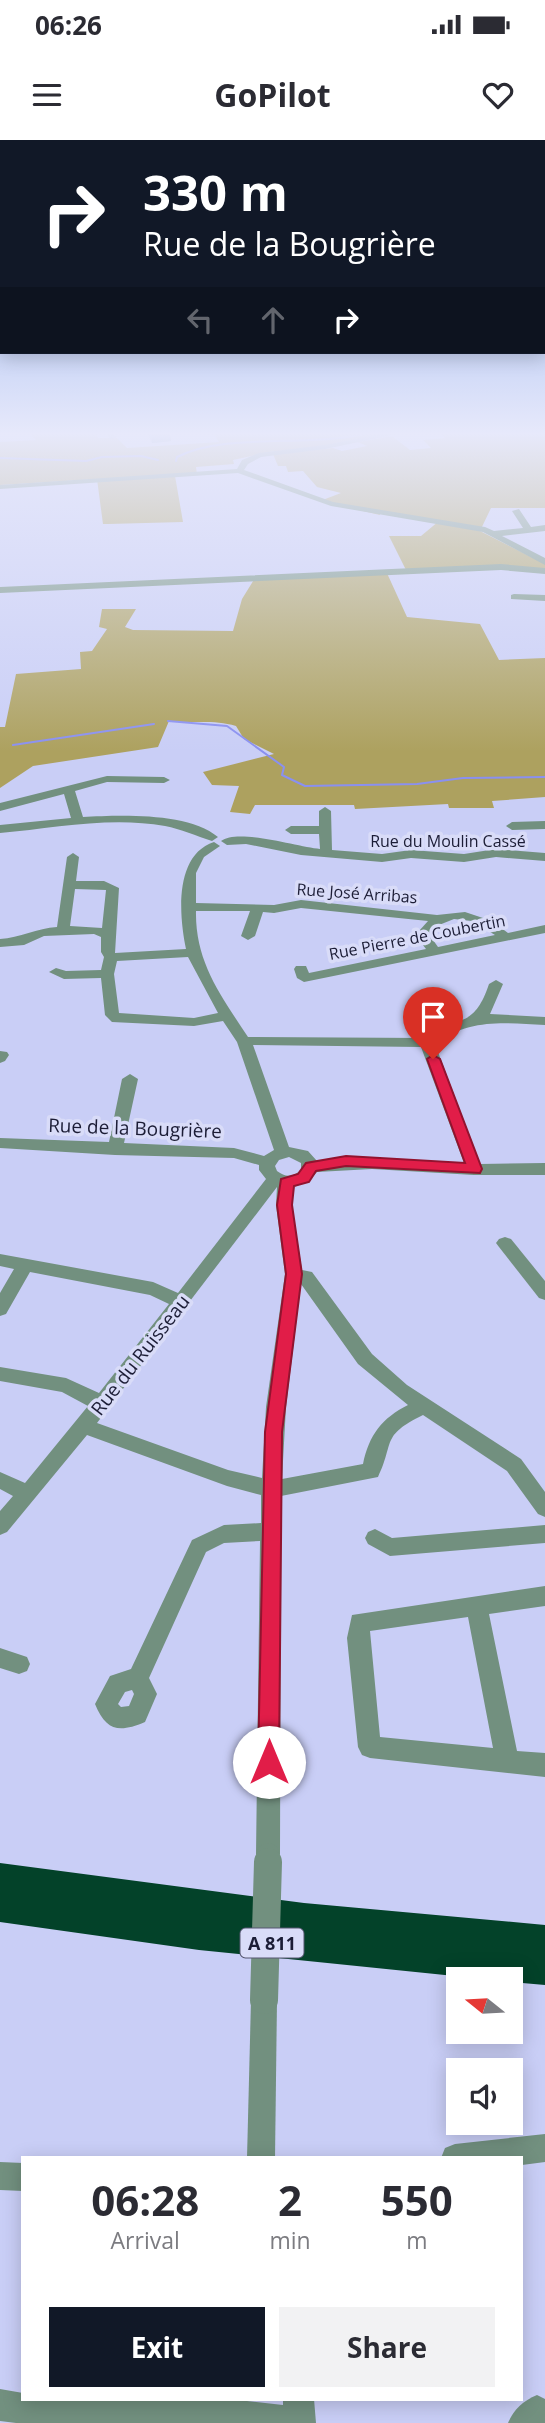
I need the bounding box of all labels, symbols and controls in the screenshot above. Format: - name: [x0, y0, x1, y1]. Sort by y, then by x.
- text: 06:26: [35, 7, 102, 43]
- text: GoPilot: [214, 73, 331, 116]
- icon: menu: [28, 76, 66, 114]
- icon: heart: [479, 76, 517, 114]
- text: 330 m: [143, 159, 288, 225]
- icon: right: [28, 168, 119, 259]
- text: Rue de la Bougrière: [143, 222, 436, 265]
- icon: left: [181, 301, 219, 339]
- icon: ahead: [254, 301, 292, 339]
- icon: right: [327, 301, 365, 339]
- street label: Rue du Moulin Cassé: [370, 830, 526, 852]
- street label: Rue José Arribas: [296, 878, 418, 908]
- street label: Rue Pierre de Coubertin: [327, 909, 507, 965]
- pin: [403, 987, 463, 1059]
- icon: arrive: [414, 998, 452, 1036]
- street label: Rue de la Bougrière: [48, 1112, 222, 1144]
- street label: Rue du Ruisseau: [85, 1289, 195, 1421]
- position arrow: [232, 1725, 306, 1799]
- road number: A 811: [240, 1928, 304, 1957]
- north arrow: [446, 1967, 523, 2044]
- map controls: [446, 1967, 523, 2135]
- button: sound: [446, 2058, 523, 2135]
- text: 06:28: [91, 2171, 199, 2228]
- text: 2: [278, 2171, 302, 2228]
- text: 550: [381, 2171, 453, 2228]
- text: Arrival: [111, 2224, 180, 2256]
- text: min: [269, 2224, 311, 2256]
- text: m: [406, 2224, 427, 2256]
- button: Exit: [49, 2307, 265, 2387]
- button: Share: [279, 2307, 495, 2387]

